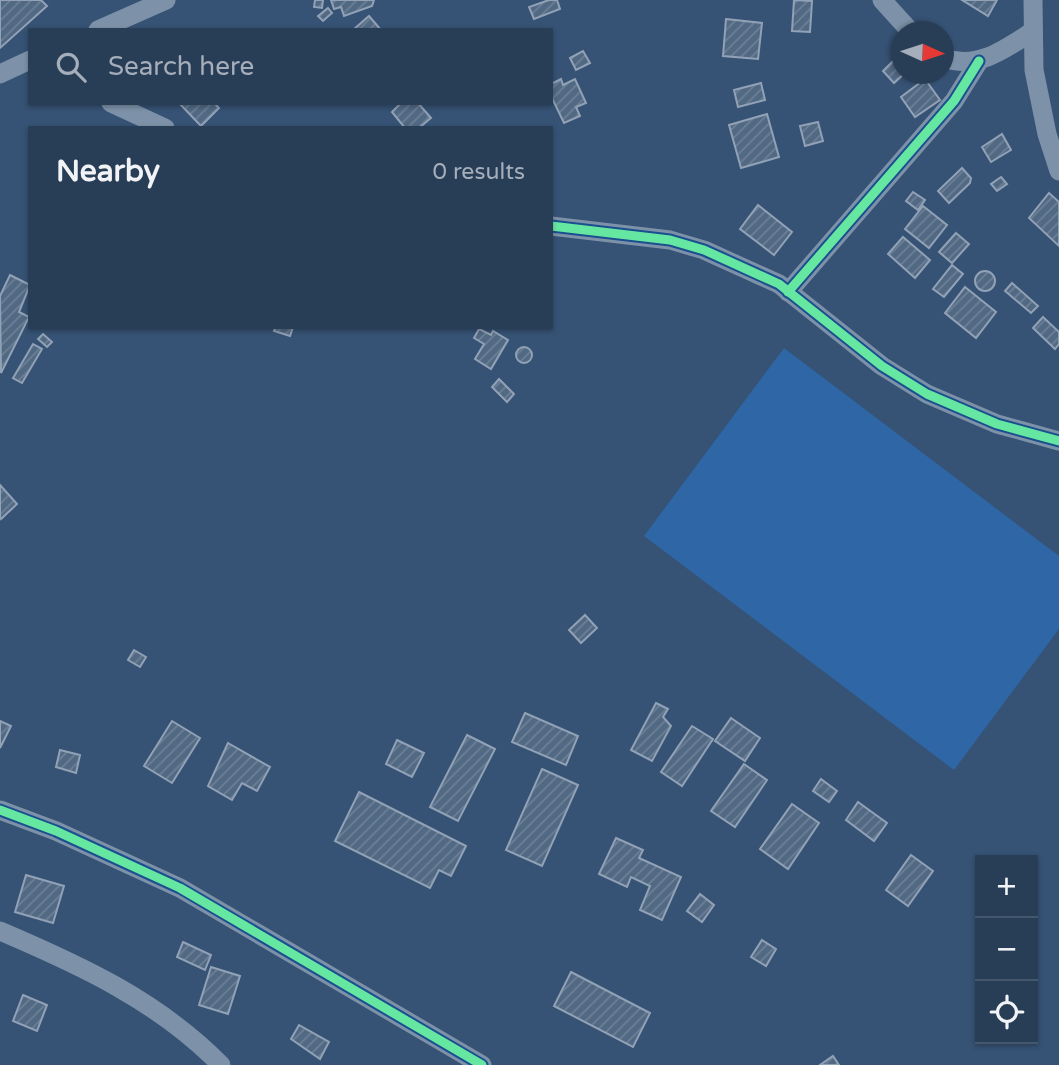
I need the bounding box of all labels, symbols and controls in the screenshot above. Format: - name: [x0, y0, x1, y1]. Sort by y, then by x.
- north arrow: [891, 21, 954, 84]
- search box: [28, 28, 553, 105]
- icon: search: [52, 48, 90, 86]
- text: Search here: [108, 51, 254, 82]
- text: Nearby: [56, 153, 160, 190]
- text: 0 results: [432, 158, 525, 186]
- map controls: [975, 855, 1038, 1044]
- button: +: [975, 855, 1038, 918]
- button: −: [975, 918, 1038, 981]
- button: locate: [975, 981, 1038, 1044]

